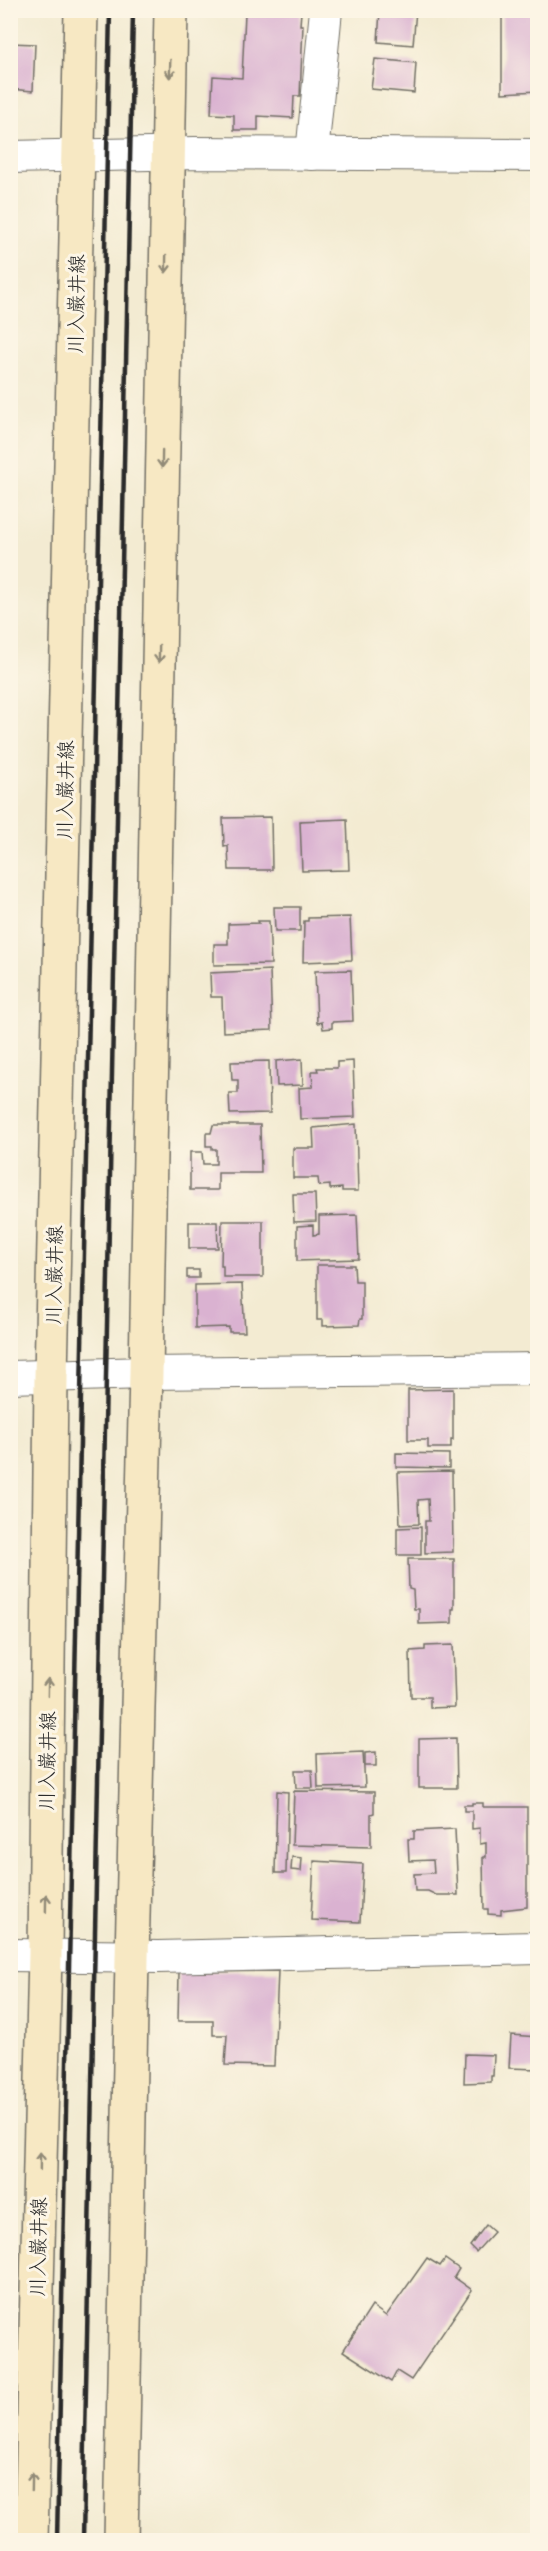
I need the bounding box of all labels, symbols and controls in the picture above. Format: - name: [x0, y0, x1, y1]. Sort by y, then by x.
- one-way arrow: [164, 58, 175, 78]
- one-way arrow: [160, 253, 171, 273]
- street label: 川入巌井線: [61, 254, 90, 354]
- one-way arrow: [156, 448, 168, 468]
- one-way arrow: [153, 643, 165, 663]
- street label: 川入巌井線: [50, 740, 79, 840]
- street label: 川入巌井線: [39, 1225, 68, 1325]
- one-way arrow: [42, 1678, 54, 1698]
- street label: 川入巌井線: [32, 1711, 61, 1811]
- one-way arrow: [40, 1894, 52, 1914]
- one-way arrow: [35, 2152, 46, 2172]
- street label: 川入巌井線: [23, 2197, 52, 2297]
- one-way arrow: [27, 2473, 38, 2493]

